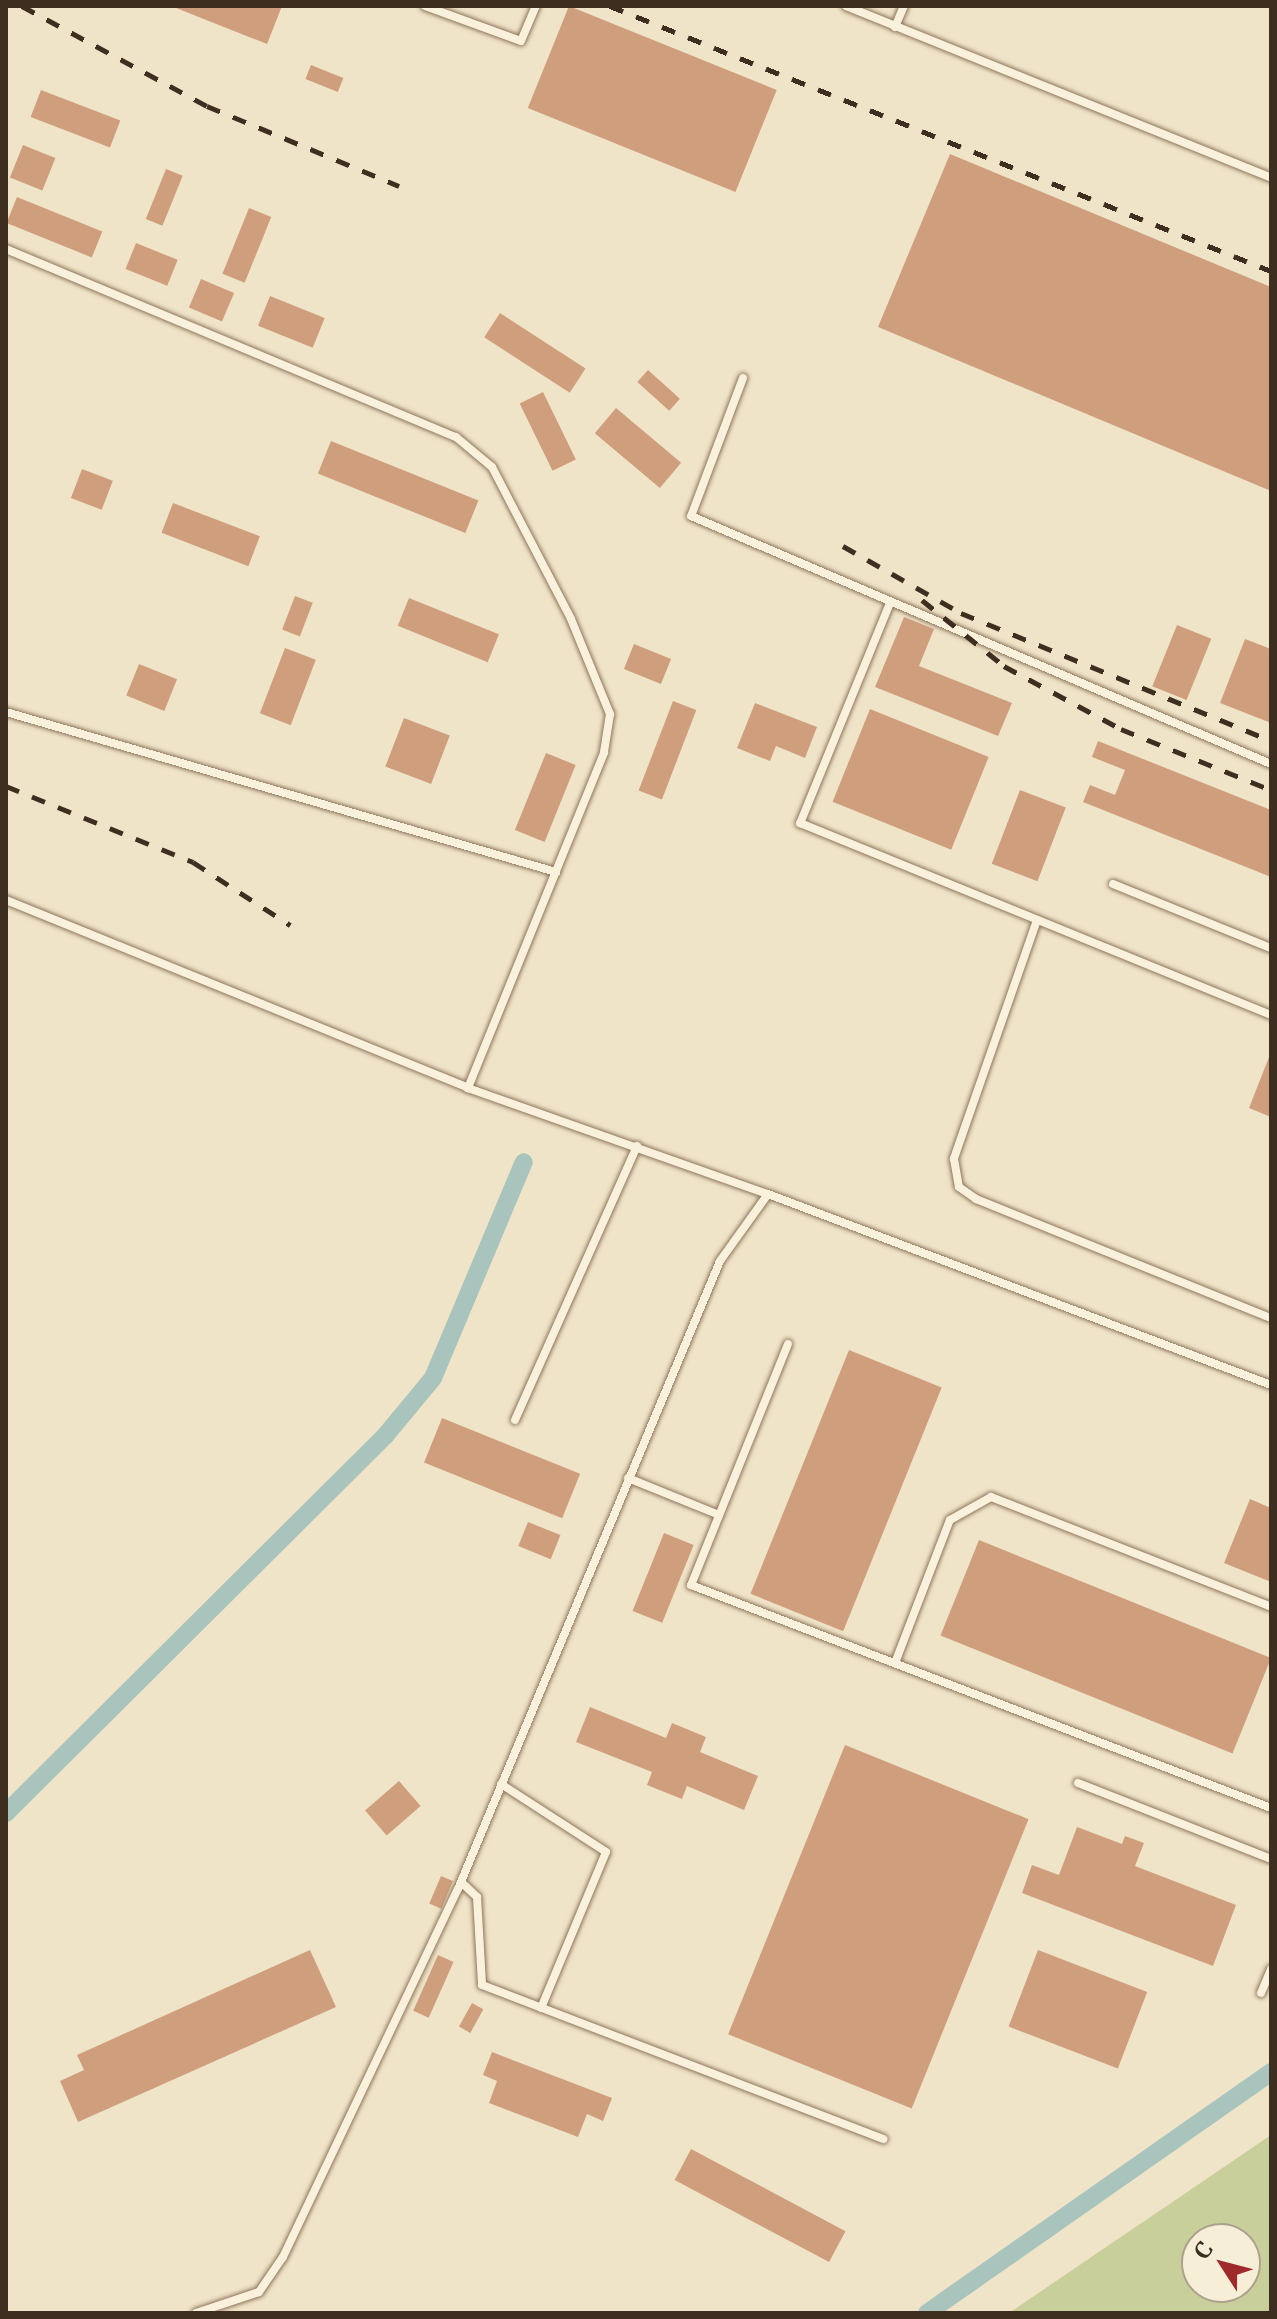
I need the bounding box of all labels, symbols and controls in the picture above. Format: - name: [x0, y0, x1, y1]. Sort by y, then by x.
- north arrow: [1181, 2223, 1261, 2303]
- text: С: [1188, 2236, 1219, 2264]

